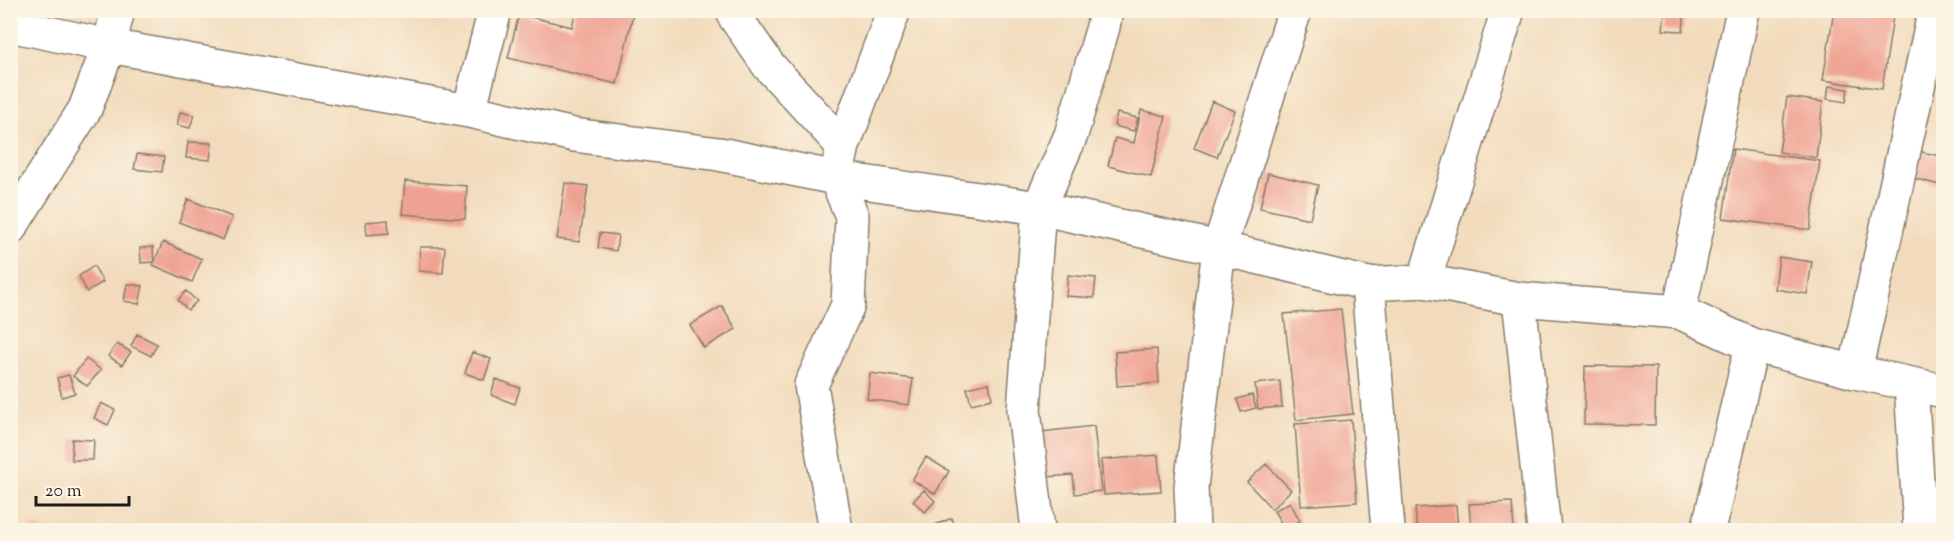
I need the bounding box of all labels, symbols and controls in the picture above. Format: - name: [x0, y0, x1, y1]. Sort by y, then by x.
- scale bar: [36, 469, 129, 507]
- text: 20 m: [45, 479, 82, 505]

